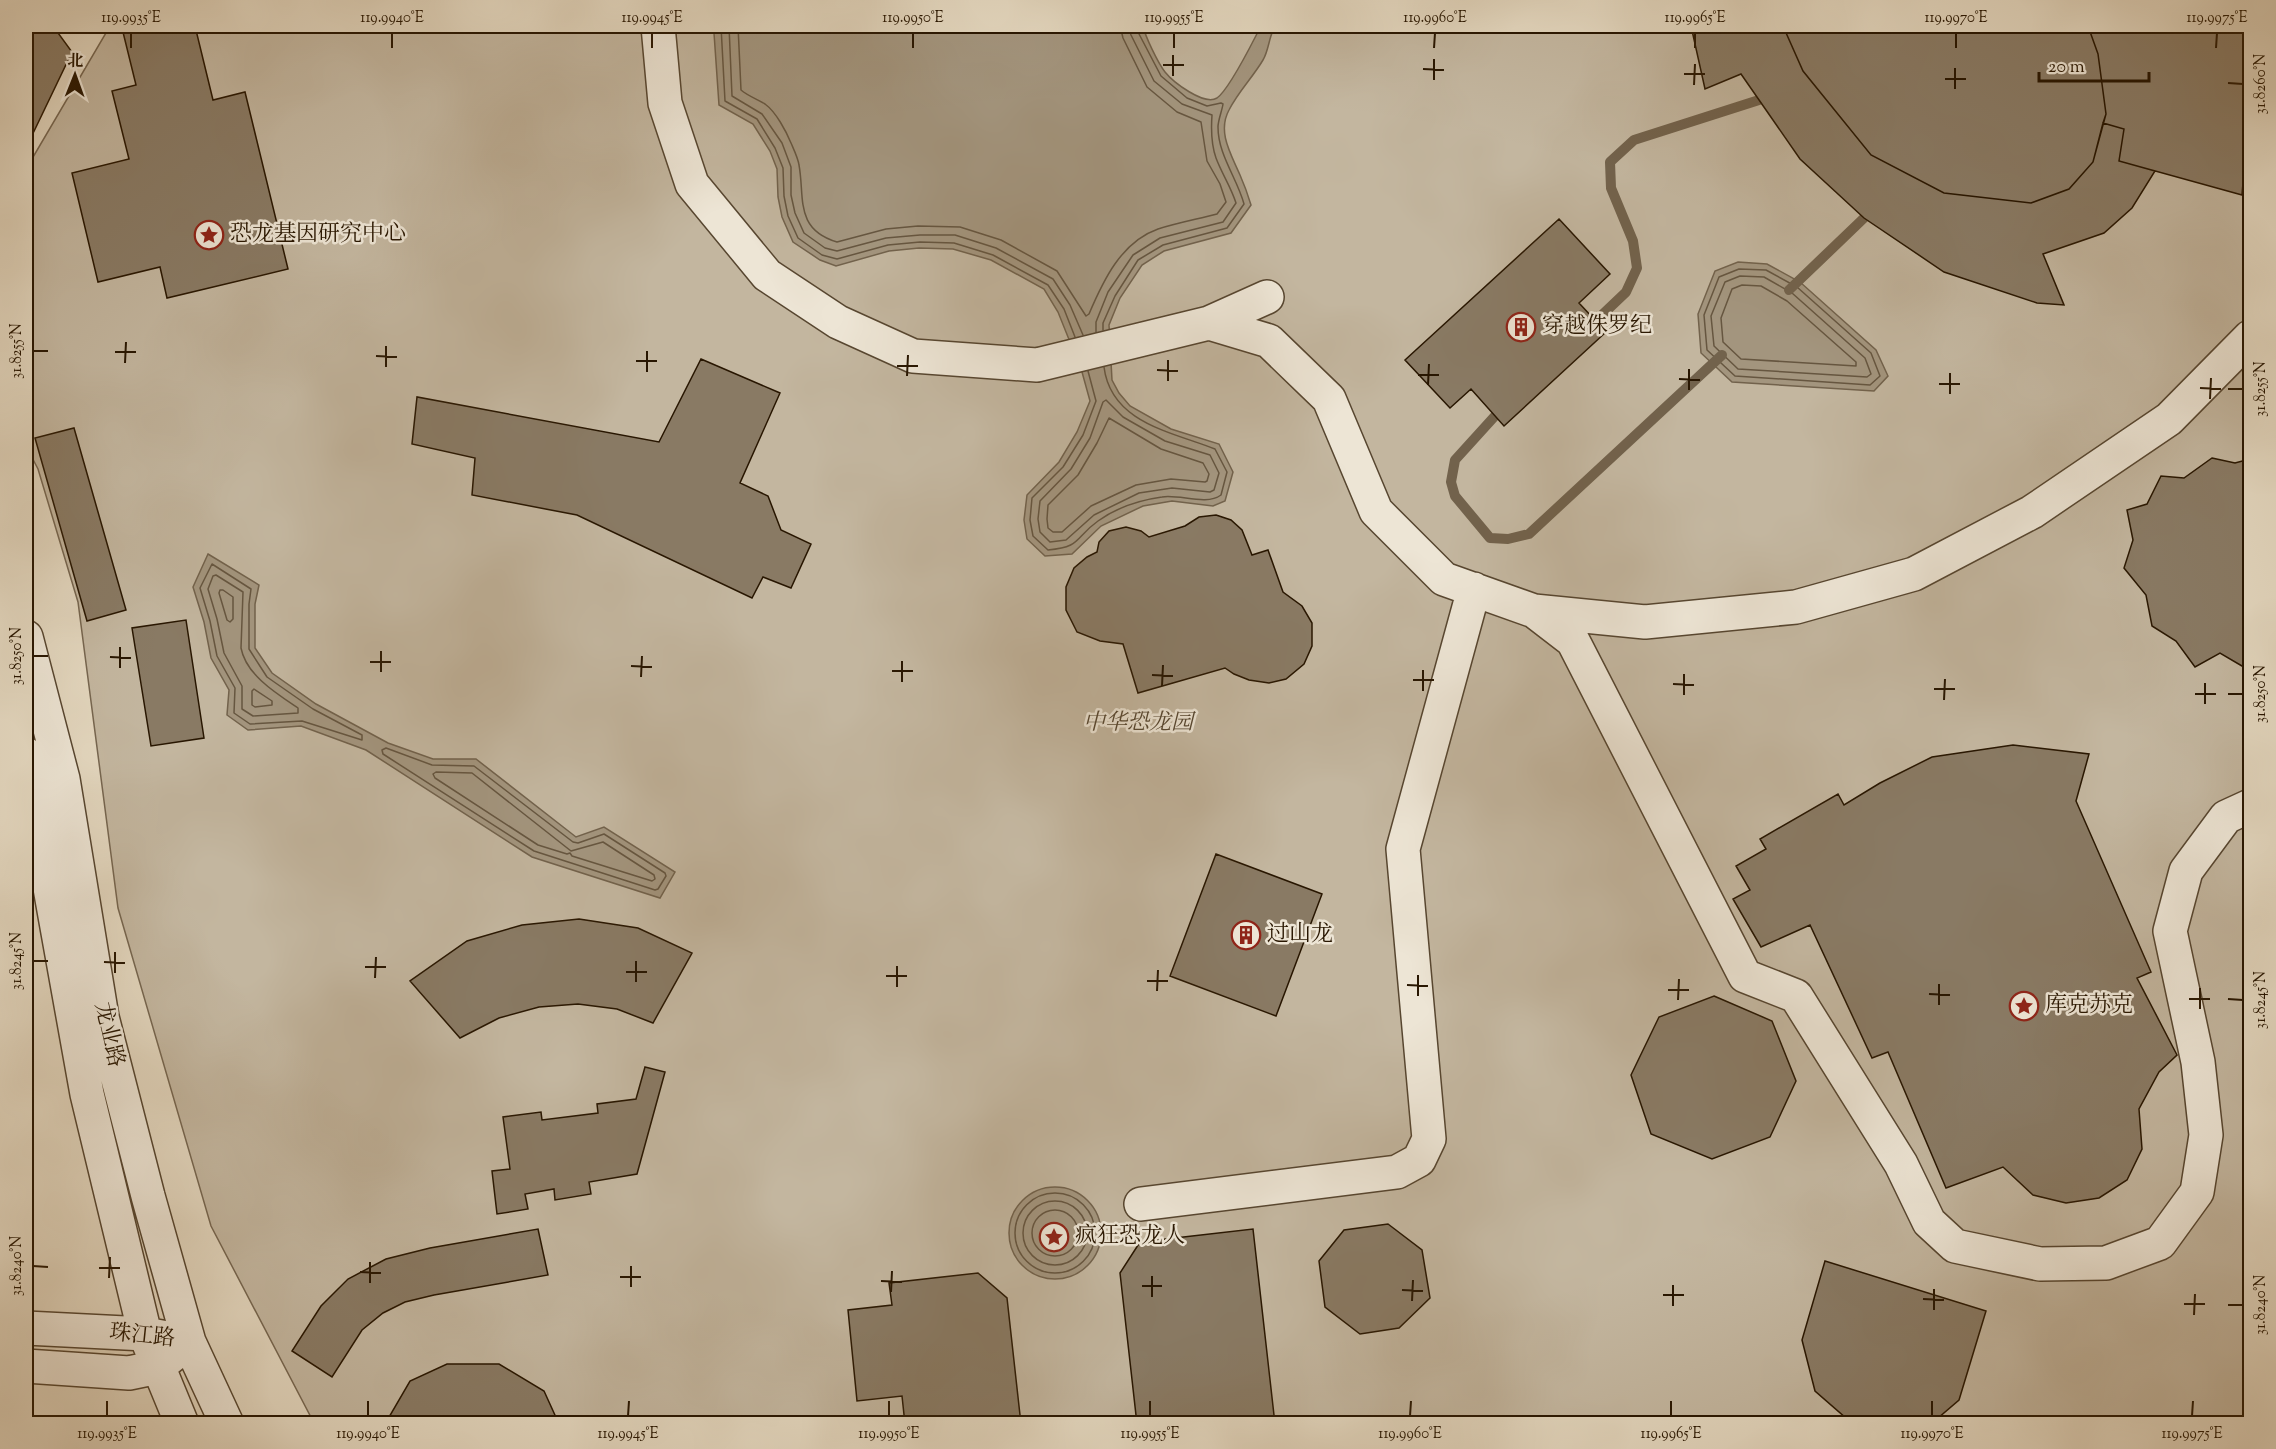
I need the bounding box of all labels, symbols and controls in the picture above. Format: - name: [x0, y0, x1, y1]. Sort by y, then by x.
- text: 119.9935°E: [101, 8, 161, 29]
- text: 119.9940°E: [360, 8, 424, 29]
- text: 119.9945°E: [621, 8, 683, 29]
- text: 119.9950°E: [882, 8, 944, 29]
- text: 119.9955°E: [1145, 8, 1203, 29]
- text: 119.9960°E: [1403, 8, 1467, 29]
- text: 119.9965°E: [1665, 8, 1725, 29]
- text: 119.9970°E: [1924, 8, 1988, 29]
- text: 119.9975°E: [2187, 8, 2248, 29]
- north arrow: [45, 45, 105, 105]
- scale bar: [2039, 45, 2148, 83]
- text: 北: [67, 51, 83, 74]
- text: 31.8260°N: [2251, 54, 2272, 114]
- text: 20 m: [2048, 55, 2085, 81]
- place icon: 恐龙基因研究中心: [193, 219, 225, 251]
- place label: 恐龙基因研究中心: [230, 219, 406, 251]
- building icon: 穿越侏罗纪: [1505, 311, 1537, 343]
- place label: 穿越侏罗纪: [1542, 311, 1652, 343]
- text: 31.8255°N: [7, 323, 28, 379]
- text: 31.8255°N: [2251, 361, 2272, 417]
- text: 31.8250°N: [7, 627, 28, 685]
- text: 31.8250°N: [2251, 665, 2272, 723]
- park label: 中华恐龙园: [1083, 708, 1196, 740]
- building icon: 过山龙: [1230, 919, 1262, 951]
- place label: 过山龙: [1267, 919, 1333, 951]
- text: 31.8245°N: [7, 932, 28, 990]
- text: 31.8245°N: [2251, 971, 2272, 1029]
- place icon: 库克苏克: [2008, 990, 2040, 1022]
- place label: 库克苏克: [2045, 990, 2133, 1022]
- street label: 龙业路: [85, 999, 131, 1071]
- place icon: 疯狂恐龙人: [1038, 1221, 1070, 1253]
- place label: 疯狂恐龙人: [1075, 1221, 1185, 1253]
- text: 31.8240°N: [7, 1236, 28, 1296]
- text: 31.8240°N: [2251, 1275, 2272, 1335]
- street label: 珠江路: [108, 1318, 176, 1356]
- text: 119.9935°E: [77, 1424, 137, 1445]
- text: 119.9940°E: [336, 1424, 400, 1445]
- text: 119.9945°E: [597, 1424, 659, 1445]
- text: 119.9950°E: [858, 1424, 920, 1445]
- text: 119.9955°E: [1121, 1424, 1179, 1445]
- text: 119.9960°E: [1378, 1424, 1442, 1445]
- text: 119.9965°E: [1641, 1424, 1701, 1445]
- text: 119.9970°E: [1900, 1424, 1964, 1445]
- text: 119.9975°E: [2162, 1424, 2223, 1445]

